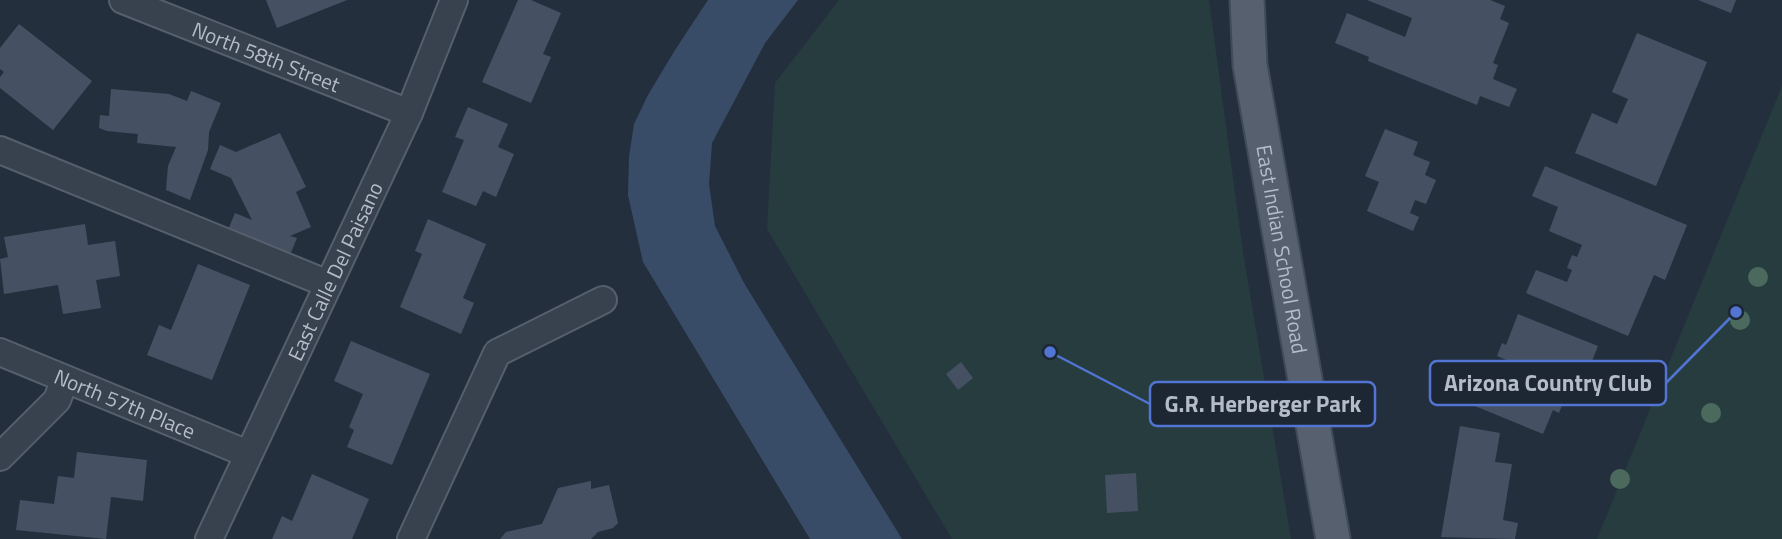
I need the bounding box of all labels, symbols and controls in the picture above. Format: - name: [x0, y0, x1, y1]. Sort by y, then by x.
- street label: North 58th Street: [187, 13, 346, 100]
- street label: East Indian School Road: [1248, 142, 1316, 356]
- street label: East Calle Del Paisano: [279, 176, 391, 366]
- street label: North 57th Place: [49, 360, 200, 447]
- callout: Arizona Country Club: [1430, 361, 1666, 405]
- text: Arizona Country Club: [1444, 365, 1652, 400]
- callout: G.R. Herberger Park: [1150, 382, 1375, 426]
- text: G.R. Herberger Park: [1165, 386, 1362, 421]

